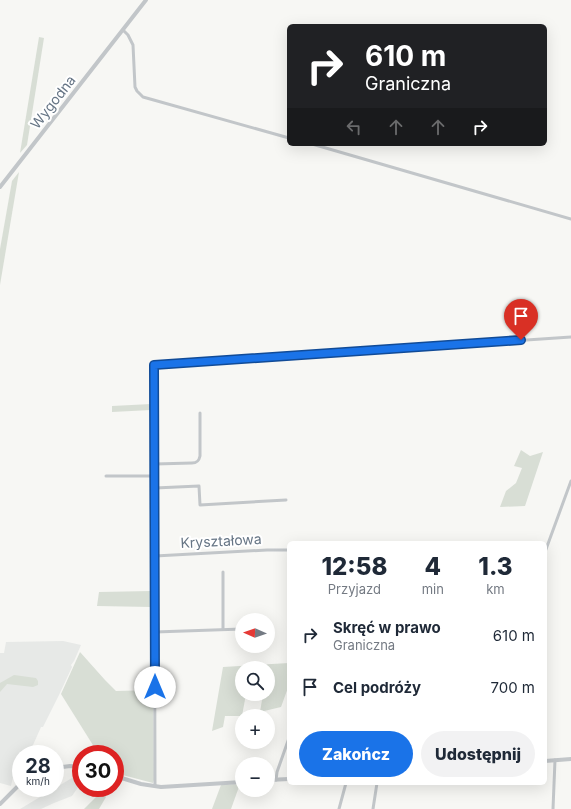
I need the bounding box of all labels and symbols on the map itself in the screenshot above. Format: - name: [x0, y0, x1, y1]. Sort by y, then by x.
- street label: Wygodna: [26, 72, 79, 132]
- pin: [504, 299, 538, 340]
- street label: Kryształowa: [180, 530, 262, 551]
- north arrow: [235, 613, 275, 653]
- position arrow: [134, 666, 176, 708]
- speed limit sign: 30: [72, 745, 124, 797]

